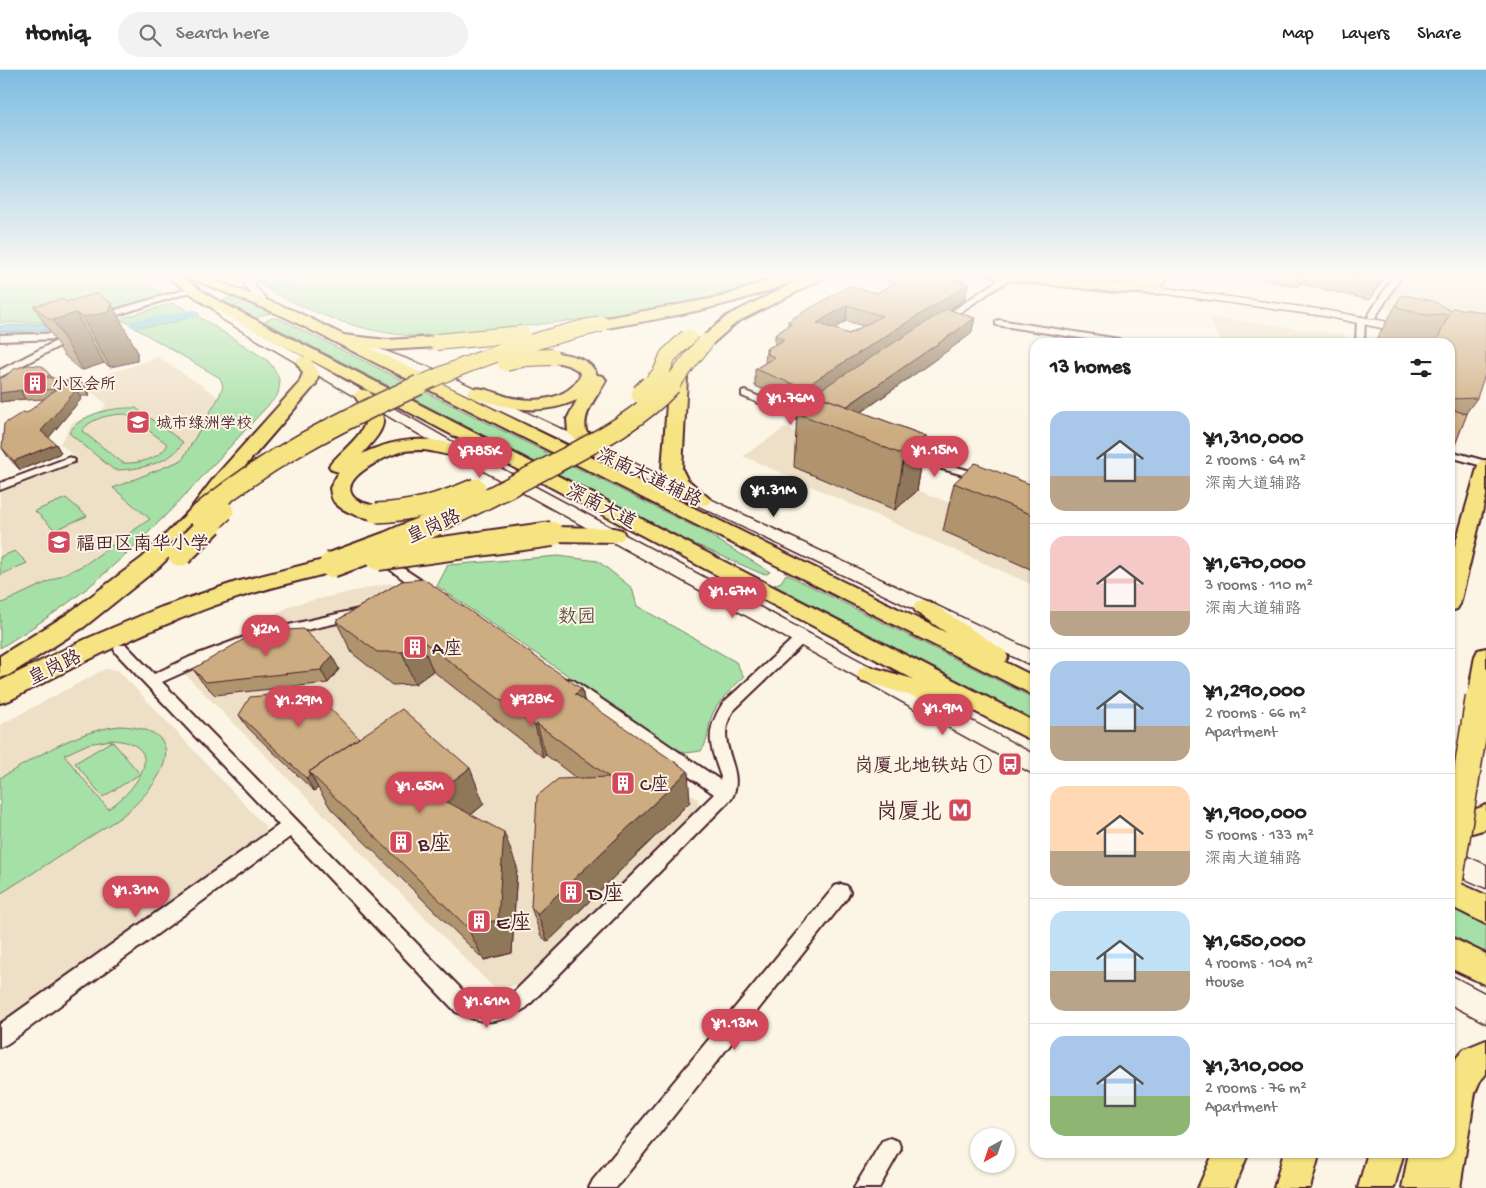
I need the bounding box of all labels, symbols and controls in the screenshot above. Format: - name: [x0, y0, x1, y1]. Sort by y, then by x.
- search box: [118, 12, 468, 57]
- text: Homiq: [25, 20, 88, 49]
- icon: search: [136, 21, 164, 49]
- text: Search here: [176, 23, 269, 46]
- text: Map: [1282, 24, 1314, 45]
- text: Layers: [1342, 24, 1389, 45]
- text: Share: [1417, 24, 1461, 45]
- icon: filters: [1407, 354, 1435, 382]
- text: 13 homes: [1050, 356, 1130, 381]
- building icon: 小区会所: [22, 370, 48, 396]
- place label: 小区会所: [52, 375, 116, 396]
- pin: ¥1.76M: [750, 384, 832, 426]
- text: ¥1.76M: [768, 390, 814, 409]
- school or university icon: 城市绿洲学校: [125, 409, 151, 435]
- place label: 城市绿洲学校: [156, 415, 252, 435]
- text: ¥1,310,000: [1205, 427, 1304, 452]
- icon: home: [1090, 431, 1150, 491]
- pin: ¥785K: [445, 436, 515, 479]
- pin: ¥1.15M: [894, 436, 976, 478]
- street label: 深南大道辅路: [594, 442, 706, 510]
- text: ¥1.15M: [913, 442, 957, 461]
- text: ¥785K: [459, 443, 501, 462]
- text: 2 rooms · 64 m²: [1205, 452, 1306, 471]
- pin: ¥1.31M: [733, 476, 815, 518]
- text: 深南大道辅路: [1205, 476, 1301, 495]
- street label: 深南大道: [563, 478, 641, 532]
- text: ¥1.31M: [752, 482, 796, 501]
- street label: 皇岗路: [403, 505, 465, 550]
- school or university icon: 福田区南华小学: [46, 529, 72, 555]
- place label: 福田区南华小学: [76, 533, 209, 557]
- text: ¥1,670,000: [1205, 552, 1306, 577]
- icon: home: [1090, 556, 1150, 616]
- pin: ¥1.67M: [692, 576, 774, 619]
- text: 3 rooms · 110 m²: [1205, 577, 1313, 596]
- text: ¥1.67M: [710, 583, 756, 602]
- text: 深南大道辅路: [1205, 601, 1301, 620]
- park label: 数园: [558, 606, 596, 630]
- pin: ¥2M: [242, 614, 290, 657]
- text: ¥2M: [253, 621, 279, 640]
- building icon: A座: [402, 634, 428, 660]
- place label: A座: [432, 638, 462, 662]
- street label: 皇岗路: [24, 645, 86, 692]
- text: ¥1,290,000: [1205, 680, 1305, 705]
- icon: home: [1090, 681, 1150, 741]
- pin: ¥928K: [497, 684, 567, 727]
- pin: ¥1.29M: [258, 686, 340, 728]
- text: ¥928K: [512, 691, 552, 710]
- text: ¥1.29M: [276, 692, 322, 711]
- pin: ¥1.9M: [908, 694, 978, 736]
- text: ¥1.9M: [924, 700, 962, 719]
- text: 2 rooms · 66 m²: [1205, 705, 1306, 724]
- text: Apartment: [1205, 724, 1277, 743]
- bus stop icon: 岗厦北地铁站 ①: [997, 751, 1023, 777]
- place label: 岗厦北地铁站 ①: [855, 754, 992, 779]
- building icon: C座: [610, 770, 636, 796]
- pin: ¥1.65M: [379, 772, 461, 814]
- place label: C座: [640, 774, 669, 798]
- text: ¥1.65M: [397, 778, 443, 797]
- metro station icon: 岗厦北: [947, 797, 973, 823]
- place label: 岗厦北: [876, 800, 942, 827]
- text: ¥1,900,000: [1205, 802, 1307, 827]
- icon: home: [1090, 806, 1150, 866]
- text: 5 rooms · 133 m²: [1205, 827, 1314, 846]
- building icon: B座: [388, 829, 414, 855]
- place label: B座: [417, 831, 451, 859]
- text: 深南大道辅路: [1205, 851, 1301, 870]
- pin: ¥1.31M: [95, 876, 177, 918]
- building icon: D座: [558, 879, 584, 905]
- place label: D座: [586, 881, 624, 909]
- text: ¥1.31M: [114, 882, 158, 901]
- building icon: E座: [466, 908, 492, 934]
- place label: E座: [496, 910, 532, 938]
- text: ¥1,650,000: [1205, 930, 1306, 955]
- icon: home: [1090, 931, 1150, 991]
- text: 4 rooms · 104 m²: [1205, 955, 1313, 974]
- text: House: [1205, 974, 1244, 993]
- pin: ¥1.61M: [446, 986, 528, 1029]
- text: ¥1.61M: [465, 993, 509, 1012]
- pin: ¥1.13M: [694, 1008, 776, 1051]
- text: ¥1.13M: [713, 1015, 757, 1034]
- text: ¥1,310,000: [1205, 1055, 1304, 1080]
- icon: home: [1090, 1056, 1150, 1116]
- text: 2 rooms · 76 m²: [1205, 1080, 1307, 1099]
- text: Apartment: [1205, 1099, 1277, 1118]
- north arrow: [970, 1128, 1015, 1172]
- map controls: [970, 1128, 1015, 1173]

